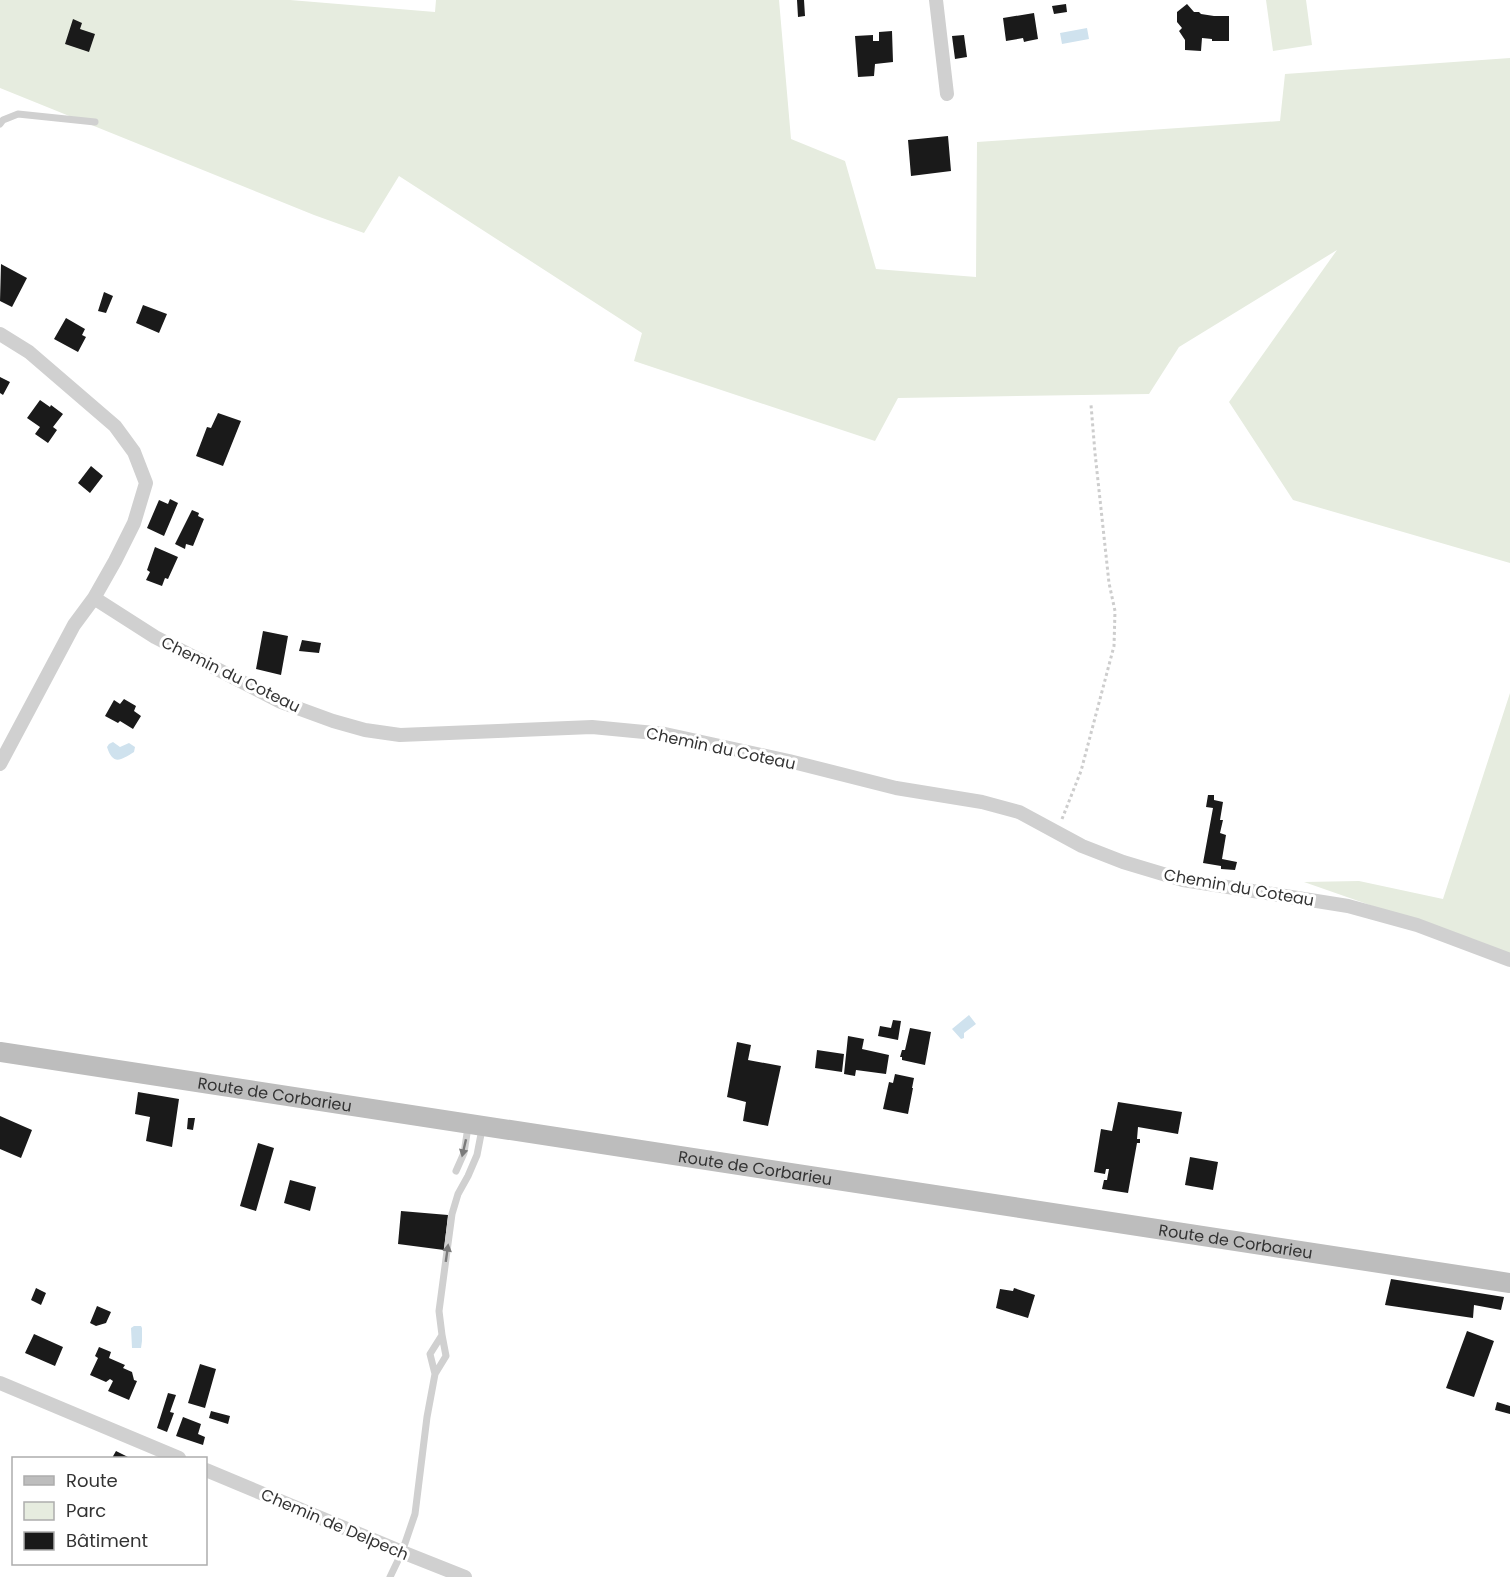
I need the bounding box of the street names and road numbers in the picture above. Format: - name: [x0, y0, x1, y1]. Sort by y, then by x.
- street label: Chemin du Coteau: [157, 631, 304, 718]
- street label: Chemin du Coteau: [644, 721, 798, 776]
- street label: Chemin du Coteau: [1162, 863, 1316, 912]
- street label: Route de Corbarieu: [196, 1071, 353, 1118]
- street label: Route de Corbarieu: [676, 1145, 834, 1191]
- street label: Route de Corbarieu: [1157, 1218, 1314, 1265]
- street label: Chemin de Delpech: [257, 1483, 412, 1566]

